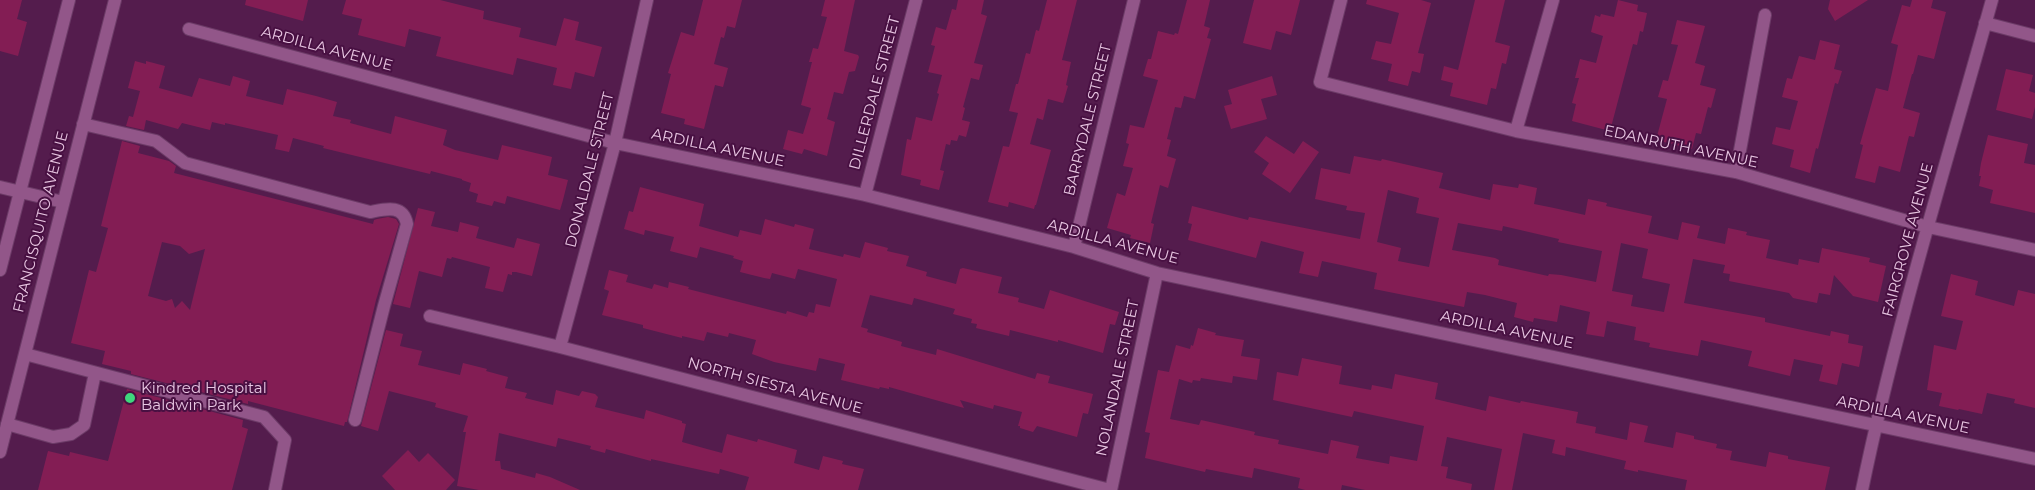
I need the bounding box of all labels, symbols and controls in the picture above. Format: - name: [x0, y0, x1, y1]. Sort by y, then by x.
- street label: DILLERDALE STREET: [846, 14, 904, 172]
- street label: ARDILLA AVENUE: [259, 23, 395, 75]
- street label: BARRYDALE STREET: [1060, 42, 1116, 198]
- street label: DONALDALE STREET: [562, 90, 618, 250]
- street label: EDANRUTH AVENUE: [1602, 122, 1760, 172]
- street label: ARDILLA AVENUE: [650, 125, 786, 171]
- street label: FRANCISQUITO AVENUE: [10, 129, 72, 315]
- street label: FAIRGROVE AVENUE: [1879, 161, 1937, 319]
- street label: ARDILLA AVENUE: [1045, 216, 1181, 268]
- street label: NOLANDALE STREET: [1093, 298, 1143, 458]
- street label: ARDILLA AVENUE: [1439, 307, 1575, 353]
- street label: NORTH SIESTA AVENUE: [686, 354, 864, 418]
- place label: Kindred Hospital Baldwin Park: [141, 380, 267, 415]
- marker: Kindred Hospital Baldwin Park: [123, 391, 137, 405]
- street label: ARDILLA AVENUE: [1835, 392, 1971, 438]

